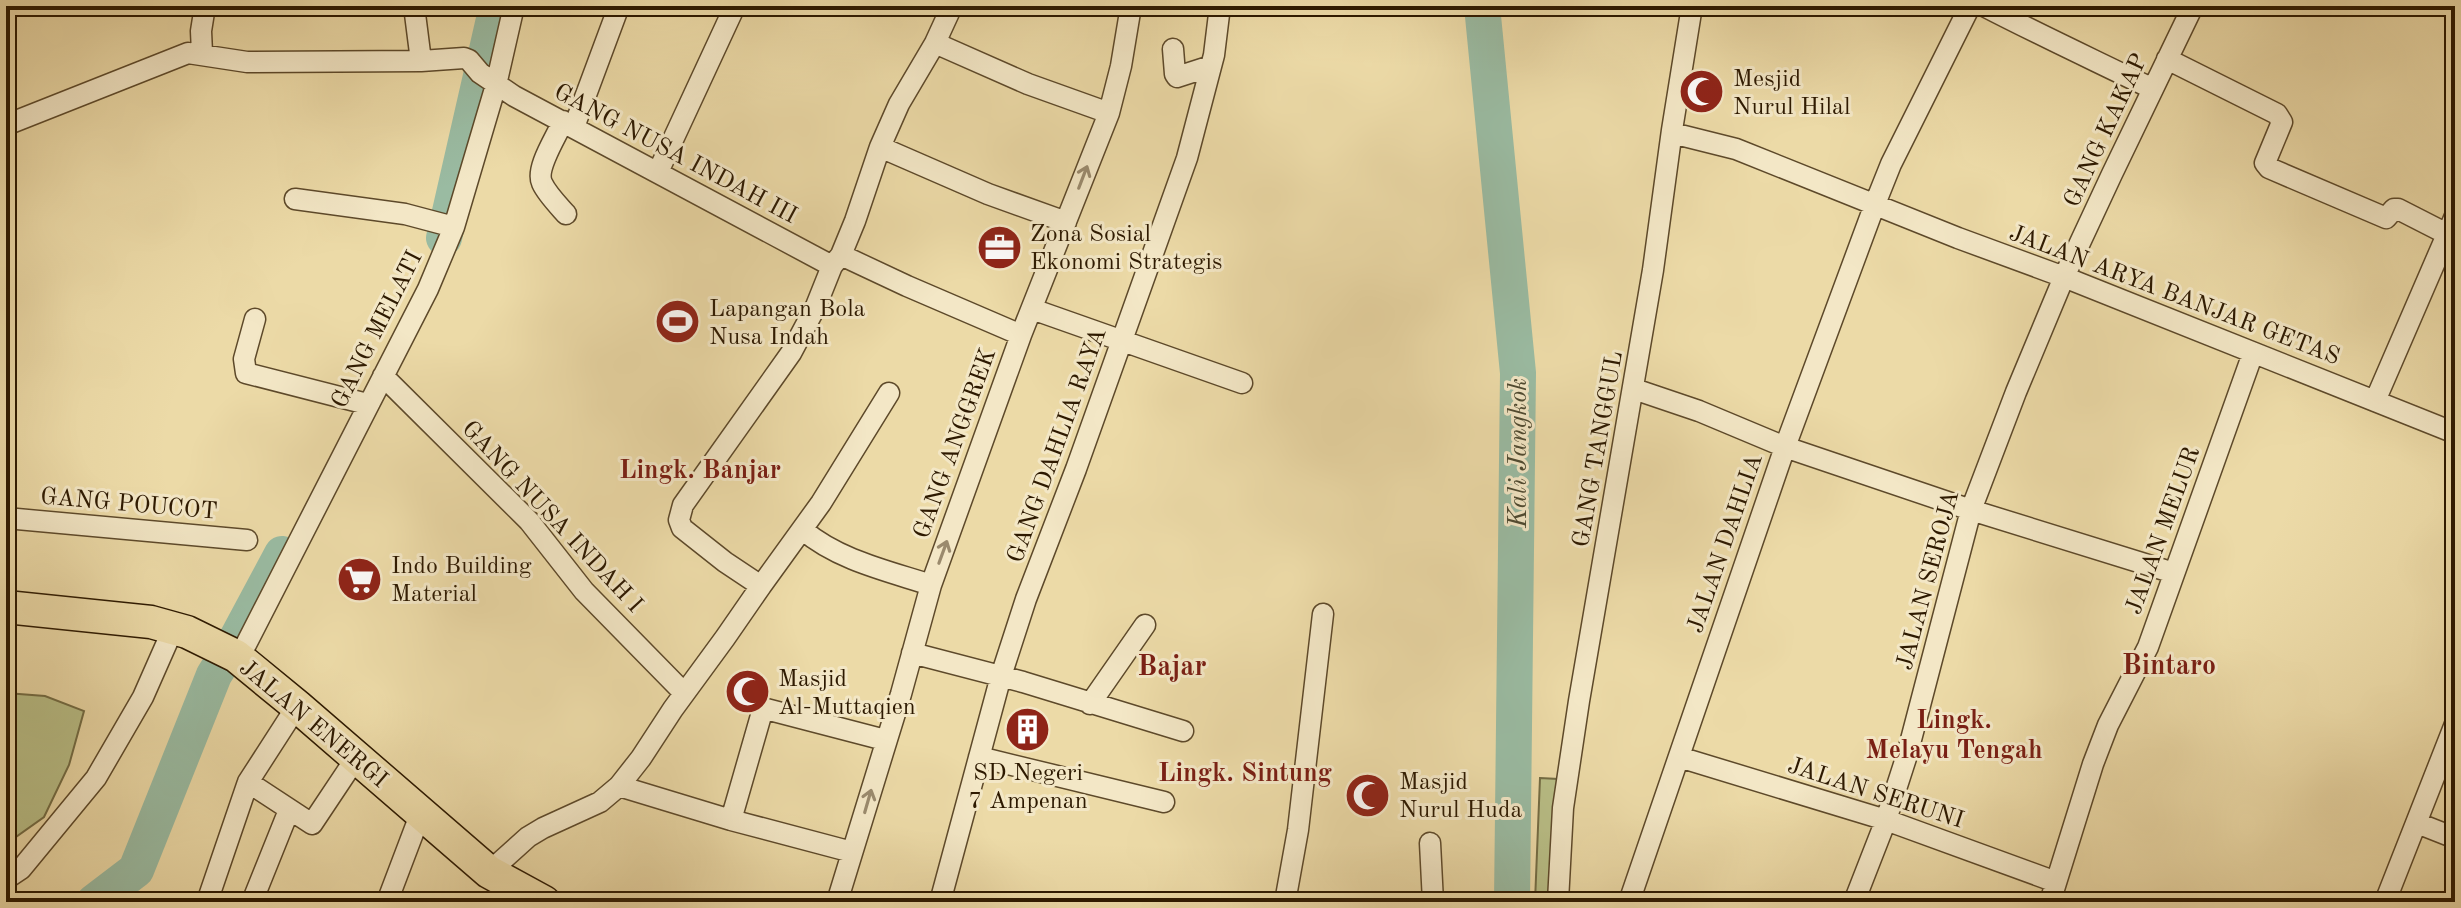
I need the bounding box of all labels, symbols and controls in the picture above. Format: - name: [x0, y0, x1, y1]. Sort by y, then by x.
- street label: GANG KAKAP: [2061, 50, 2153, 211]
- mosque icon: Mesjid Nurul Hilal: [1678, 68, 1726, 116]
- place label: Mesjid Nurul Hilal: [1733, 68, 1850, 120]
- street label: GANG NUSA INDAH III: [550, 80, 800, 229]
- one-way arrow: [1077, 165, 1091, 190]
- street label: JALAN ARYA BANJAR GETAS: [2006, 222, 2343, 370]
- office icon: Zona Sosial Ekonomi Strategis: [975, 223, 1023, 271]
- place label: Zona Sosial Ekonomi Strategis: [1030, 223, 1222, 275]
- street label: GANG MELATI: [328, 247, 428, 412]
- sports icon: Lapangan Bola Nusa Indah: [654, 298, 702, 346]
- place label: Lapangan Bola Nusa Indah: [709, 298, 866, 350]
- street label: GANG DAHLIA RAYA: [1004, 325, 1112, 566]
- street label: GANG ANGGREK: [910, 345, 1001, 542]
- street label: GANG TANGGUL: [1570, 349, 1628, 549]
- water label: Kali Jangkok: [1506, 378, 1532, 529]
- street label: GANG NUSA INDAH I: [457, 417, 646, 618]
- street label: JALAN MELUR: [2122, 444, 2205, 618]
- street label: JALAN DAHLIA: [1684, 451, 1768, 636]
- district label: Lingk. Banjar: [619, 458, 781, 484]
- street label: GANG POUCOT: [39, 485, 218, 525]
- street label: JALAN SEROJA: [1893, 488, 1964, 673]
- one-way arrow: [936, 540, 951, 565]
- supermarket icon: Indo Building Material: [336, 555, 384, 603]
- place label: Indo Building Material: [391, 555, 532, 607]
- district label: Bintaro: [2122, 653, 2216, 681]
- district label: Bajar: [1137, 654, 1207, 682]
- street label: JALAN ENERGI: [234, 656, 391, 793]
- mosque icon: Masjid Al-Muttaqien: [723, 668, 771, 716]
- place label: Masjid Al-Muttaqien: [778, 668, 916, 720]
- building icon: SD Negeri 7 Ampenan: [1004, 706, 1052, 754]
- district label: Lingk. Melayu Tengah: [1866, 708, 2042, 764]
- street label: JALAN SERUNI: [1784, 754, 1966, 834]
- district label: Lingk. Sintung: [1158, 761, 1333, 787]
- place label: SD Negeri 7 Ampenan: [968, 762, 1088, 814]
- mosque icon: Masjid Nurul Huda: [1344, 771, 1392, 819]
- place label: Masjid Nurul Huda: [1399, 771, 1522, 823]
- one-way arrow: [861, 788, 876, 814]

